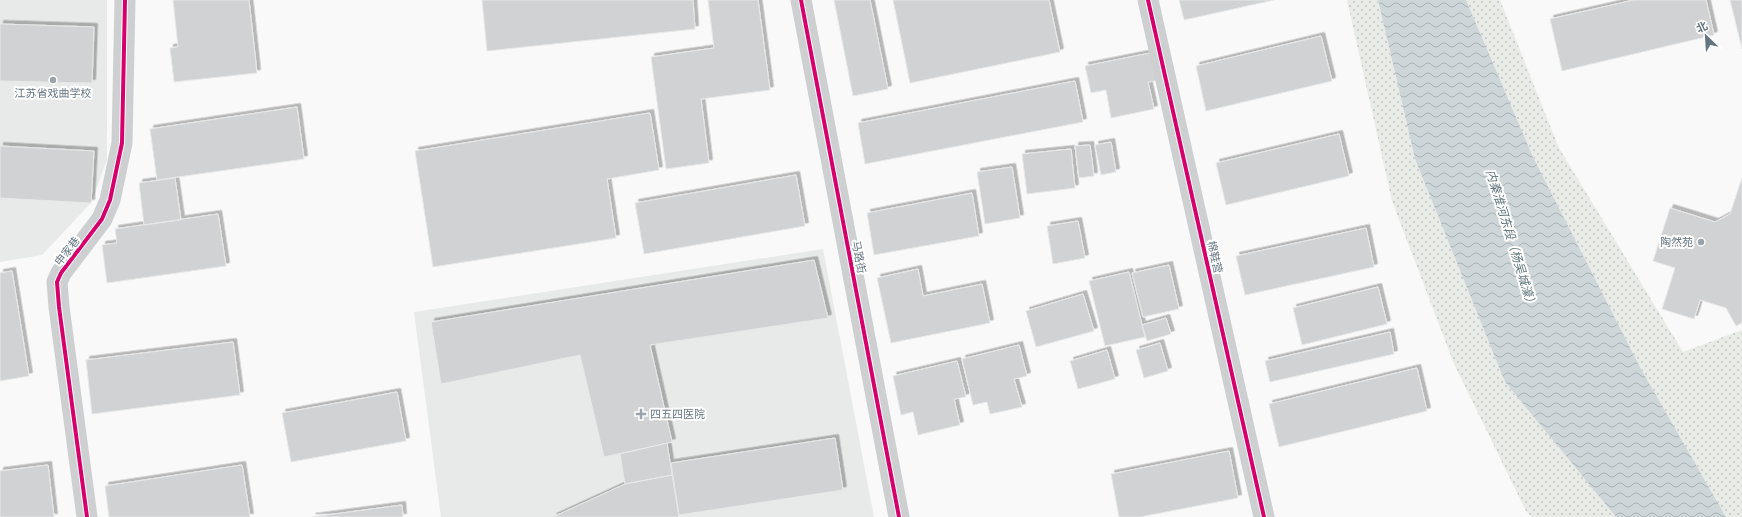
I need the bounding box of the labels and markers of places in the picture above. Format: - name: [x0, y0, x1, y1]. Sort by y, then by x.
- marker: 江苏省戏曲学校: [48, 75, 58, 85]
- place label: 江苏省戏曲学校: [15, 87, 92, 100]
- place label: 陶然苑: [1660, 236, 1693, 249]
- marker: 陶然苑: [1696, 237, 1706, 247]
- marker: 四五四医院: [635, 408, 647, 420]
- place label: 四五四医院: [650, 408, 705, 421]

